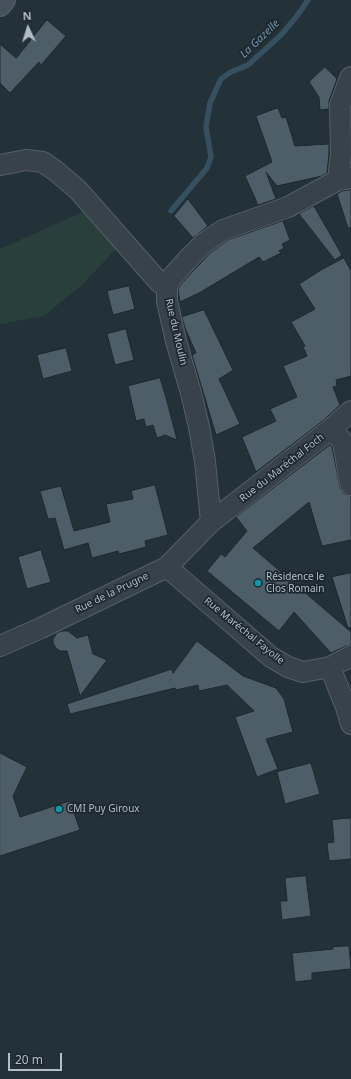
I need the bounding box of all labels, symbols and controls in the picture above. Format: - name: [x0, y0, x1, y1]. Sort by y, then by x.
- north arrow: [8, 8, 48, 48]
- text: N: [22, 8, 32, 23]
- water label: La Gazelle: [238, 17, 282, 61]
- street label: Rue du Moulin: [162, 297, 190, 367]
- street label: Rue du Maréchal Foch: [237, 431, 327, 505]
- street label: Rue de la Prugne: [73, 570, 151, 616]
- place label: Résidence le Clos Romain: [266, 571, 324, 594]
- marker: Résidence le Clos Romain: [253, 578, 263, 588]
- street label: Rue Maréchal Fayolle: [202, 595, 286, 667]
- place label: CMI Puy Giroux: [67, 803, 140, 815]
- marker: CMI Puy Giroux: [54, 804, 64, 814]
- scale bar: [10, 1045, 64, 1071]
- text: 20 m: [15, 1051, 43, 1068]

